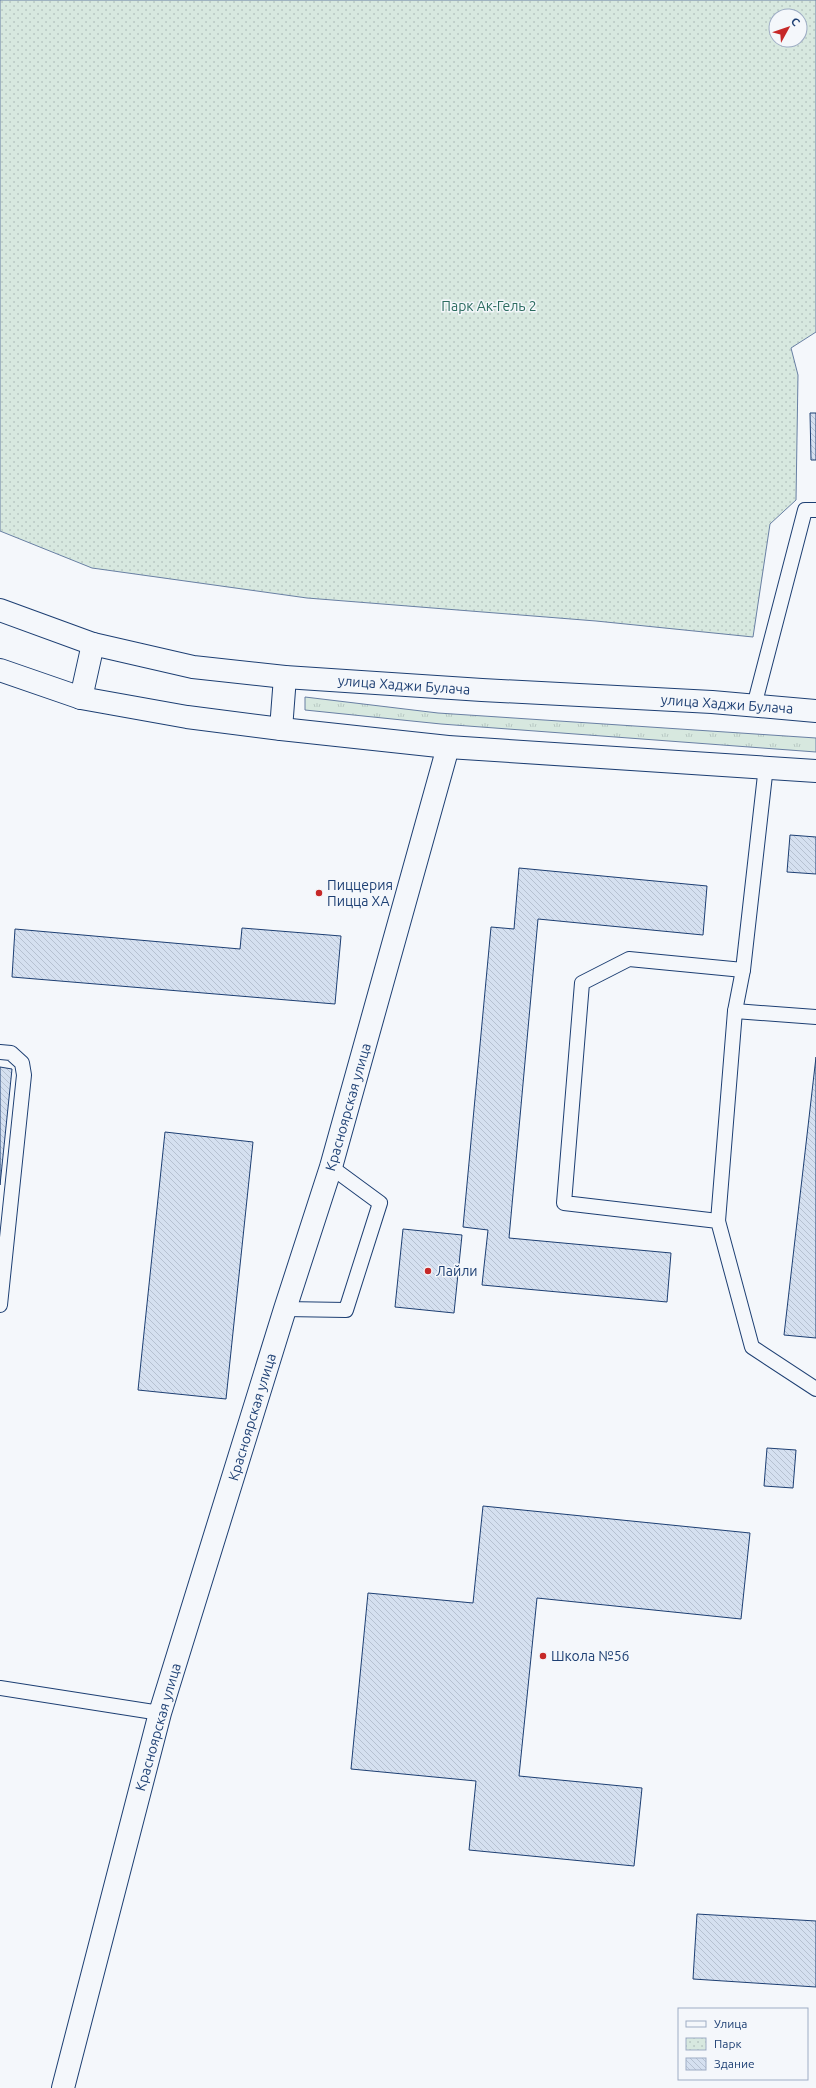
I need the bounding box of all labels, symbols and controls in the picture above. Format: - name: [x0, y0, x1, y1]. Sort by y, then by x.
- north arrow: [768, 8, 808, 48]
- text: С: [789, 15, 803, 28]
- park label: Парк Ак-Гель 2: [441, 298, 537, 314]
- street label: улица Хаджи Булача: [337, 672, 471, 698]
- street label: улица Хаджи Булача: [660, 691, 794, 717]
- place label: Пиццерия Пицца ХА: [327, 877, 393, 909]
- marker: Пиццерия Пицца ХА: [314, 888, 324, 898]
- street label: Красноярская улица: [322, 1041, 374, 1173]
- place label: Лайли: [436, 1263, 478, 1279]
- marker: Лайли: [423, 1266, 433, 1276]
- street label: Красноярская улица: [225, 1351, 279, 1483]
- place label: Школа №56: [551, 1648, 630, 1664]
- marker: Школа №56: [538, 1651, 548, 1661]
- street label: Красноярская улица: [132, 1661, 184, 1793]
- legend: [678, 2008, 808, 2080]
- text: Улица: [714, 2017, 747, 2030]
- text: Парк: [714, 2037, 742, 2050]
- text: Здание: [714, 2057, 755, 2070]

